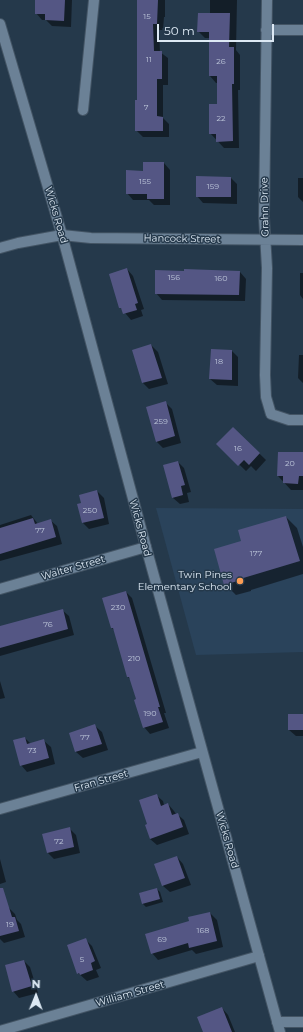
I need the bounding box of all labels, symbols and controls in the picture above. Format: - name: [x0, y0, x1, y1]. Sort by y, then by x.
- house number: 15: [143, 12, 151, 22]
- scale bar: [159, 16, 276, 42]
- text: 50 m: [164, 23, 195, 38]
- house number: 11: [146, 55, 152, 65]
- house number: 26: [216, 57, 226, 67]
- house number: 7: [144, 103, 148, 113]
- house number: 22: [216, 114, 226, 124]
- house number: 155: [139, 177, 151, 187]
- street label: Grahn Drive: [258, 177, 272, 237]
- house number: 159: [207, 182, 219, 192]
- street label: Wicks Road: [42, 185, 70, 245]
- street label: Hancock Street: [143, 232, 221, 246]
- house number: 156: [168, 273, 180, 283]
- house number: 160: [214, 274, 228, 284]
- house number: 18: [215, 357, 223, 367]
- house number: 259: [154, 417, 168, 427]
- house number: 16: [234, 444, 242, 454]
- house number: 20: [285, 459, 295, 469]
- street label: Wicks Road: [127, 498, 153, 558]
- house number: 250: [83, 506, 97, 516]
- house number: 77: [35, 526, 45, 536]
- house number: 177: [250, 549, 262, 559]
- street label: Walter Street: [40, 553, 106, 583]
- place label: Twin Pines Elementary School: [138, 569, 232, 592]
- marker: Twin Pines Elementary School: [235, 576, 245, 586]
- house number: 230: [111, 603, 125, 613]
- house number: 76: [43, 620, 53, 630]
- house number: 210: [128, 654, 140, 664]
- house number: 190: [143, 709, 157, 719]
- house number: 77: [80, 733, 90, 743]
- house number: 73: [27, 746, 37, 756]
- street label: Fran Street: [73, 768, 129, 794]
- street label: Wicks Road: [213, 810, 241, 870]
- house number: 72: [54, 837, 64, 847]
- house number: 19: [6, 920, 14, 930]
- house number: 168: [197, 926, 209, 936]
- house number: 69: [157, 935, 167, 945]
- house number: 5: [80, 955, 84, 965]
- north arrow: [16, 976, 56, 1016]
- text: N: [32, 977, 41, 991]
- street label: William Street: [94, 978, 166, 1010]

